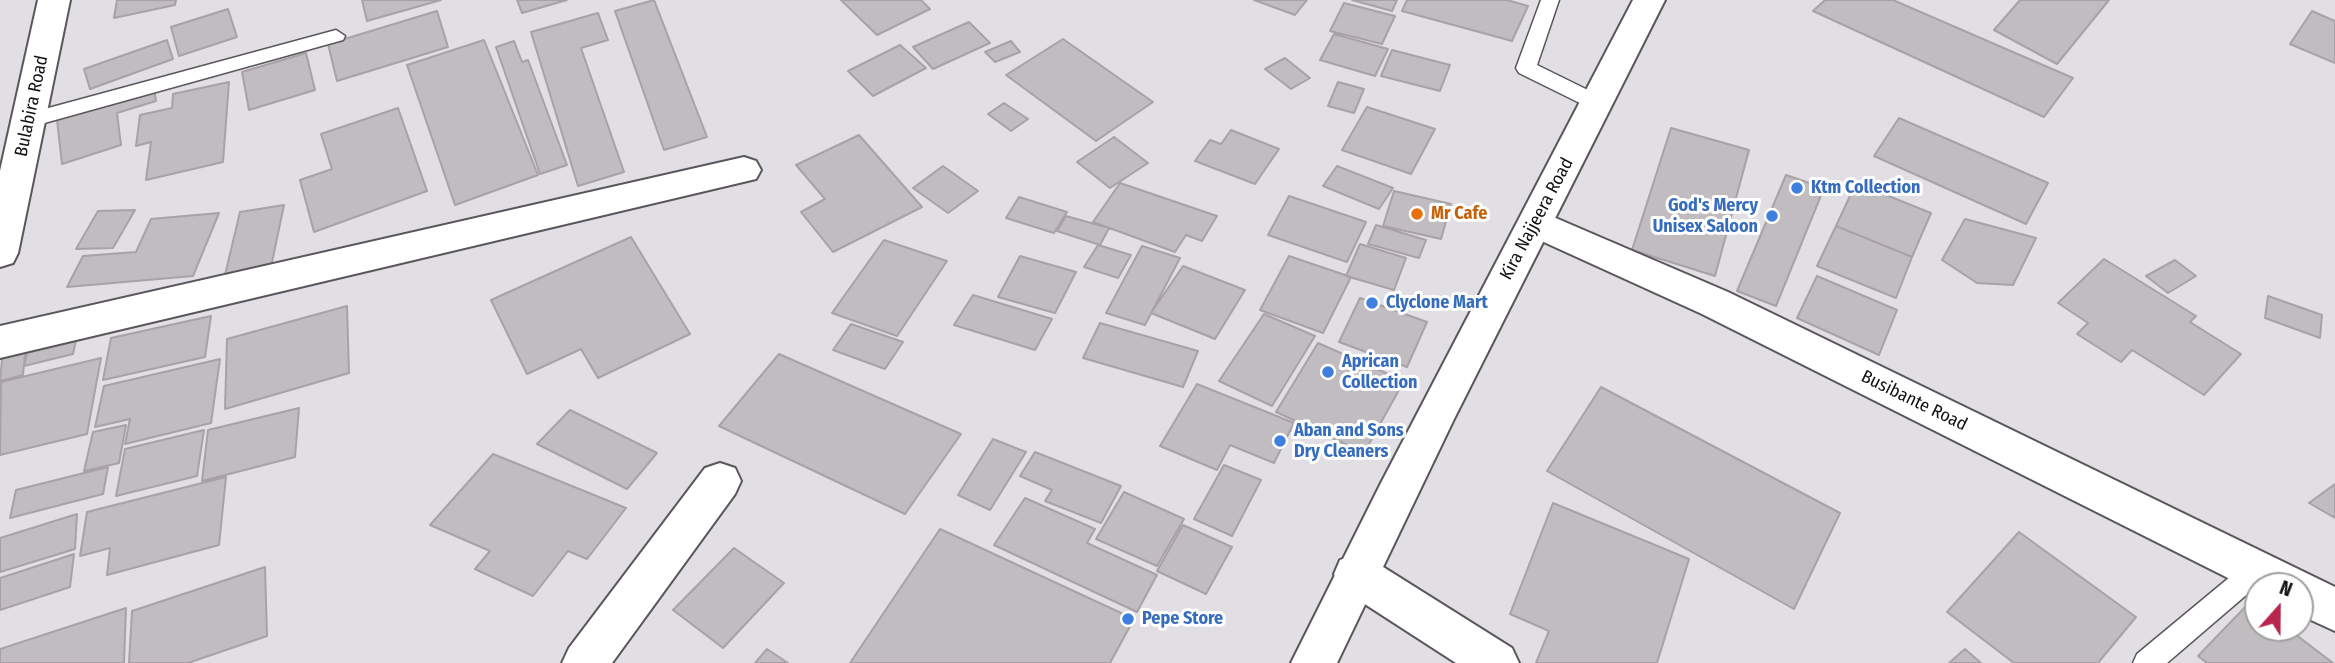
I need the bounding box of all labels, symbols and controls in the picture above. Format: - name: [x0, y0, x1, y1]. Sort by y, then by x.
- street label: Bulabira Road: [11, 53, 53, 159]
- street label: Kira Najjeera Road: [1496, 154, 1578, 284]
- place label: Ktm Collection: [1811, 177, 1920, 199]
- marker: Ktm Collection: [1789, 180, 1805, 196]
- place label: God's Mercy Unisex Saloon: [1653, 195, 1758, 238]
- place label: Mr Cafe: [1431, 203, 1487, 225]
- marker: Mr Cafe: [1409, 206, 1425, 222]
- marker: God's Mercy Unisex Saloon: [1764, 208, 1780, 224]
- place label: Clyclone Mart: [1386, 292, 1488, 314]
- marker: Clyclone Mart: [1364, 295, 1380, 311]
- place label: Aprican Collection: [1342, 351, 1417, 394]
- marker: Aprican Collection: [1320, 364, 1336, 380]
- street label: Busibante Road: [1857, 366, 1971, 436]
- place label: Aban and Sons Dry Cleaners: [1294, 420, 1404, 462]
- marker: Aban and Sons Dry Cleaners: [1272, 433, 1288, 449]
- north arrow: [2244, 572, 2314, 642]
- text: N: [2277, 576, 2295, 602]
- place label: Pepe Store: [1142, 608, 1223, 630]
- marker: Pepe Store: [1120, 611, 1136, 627]

